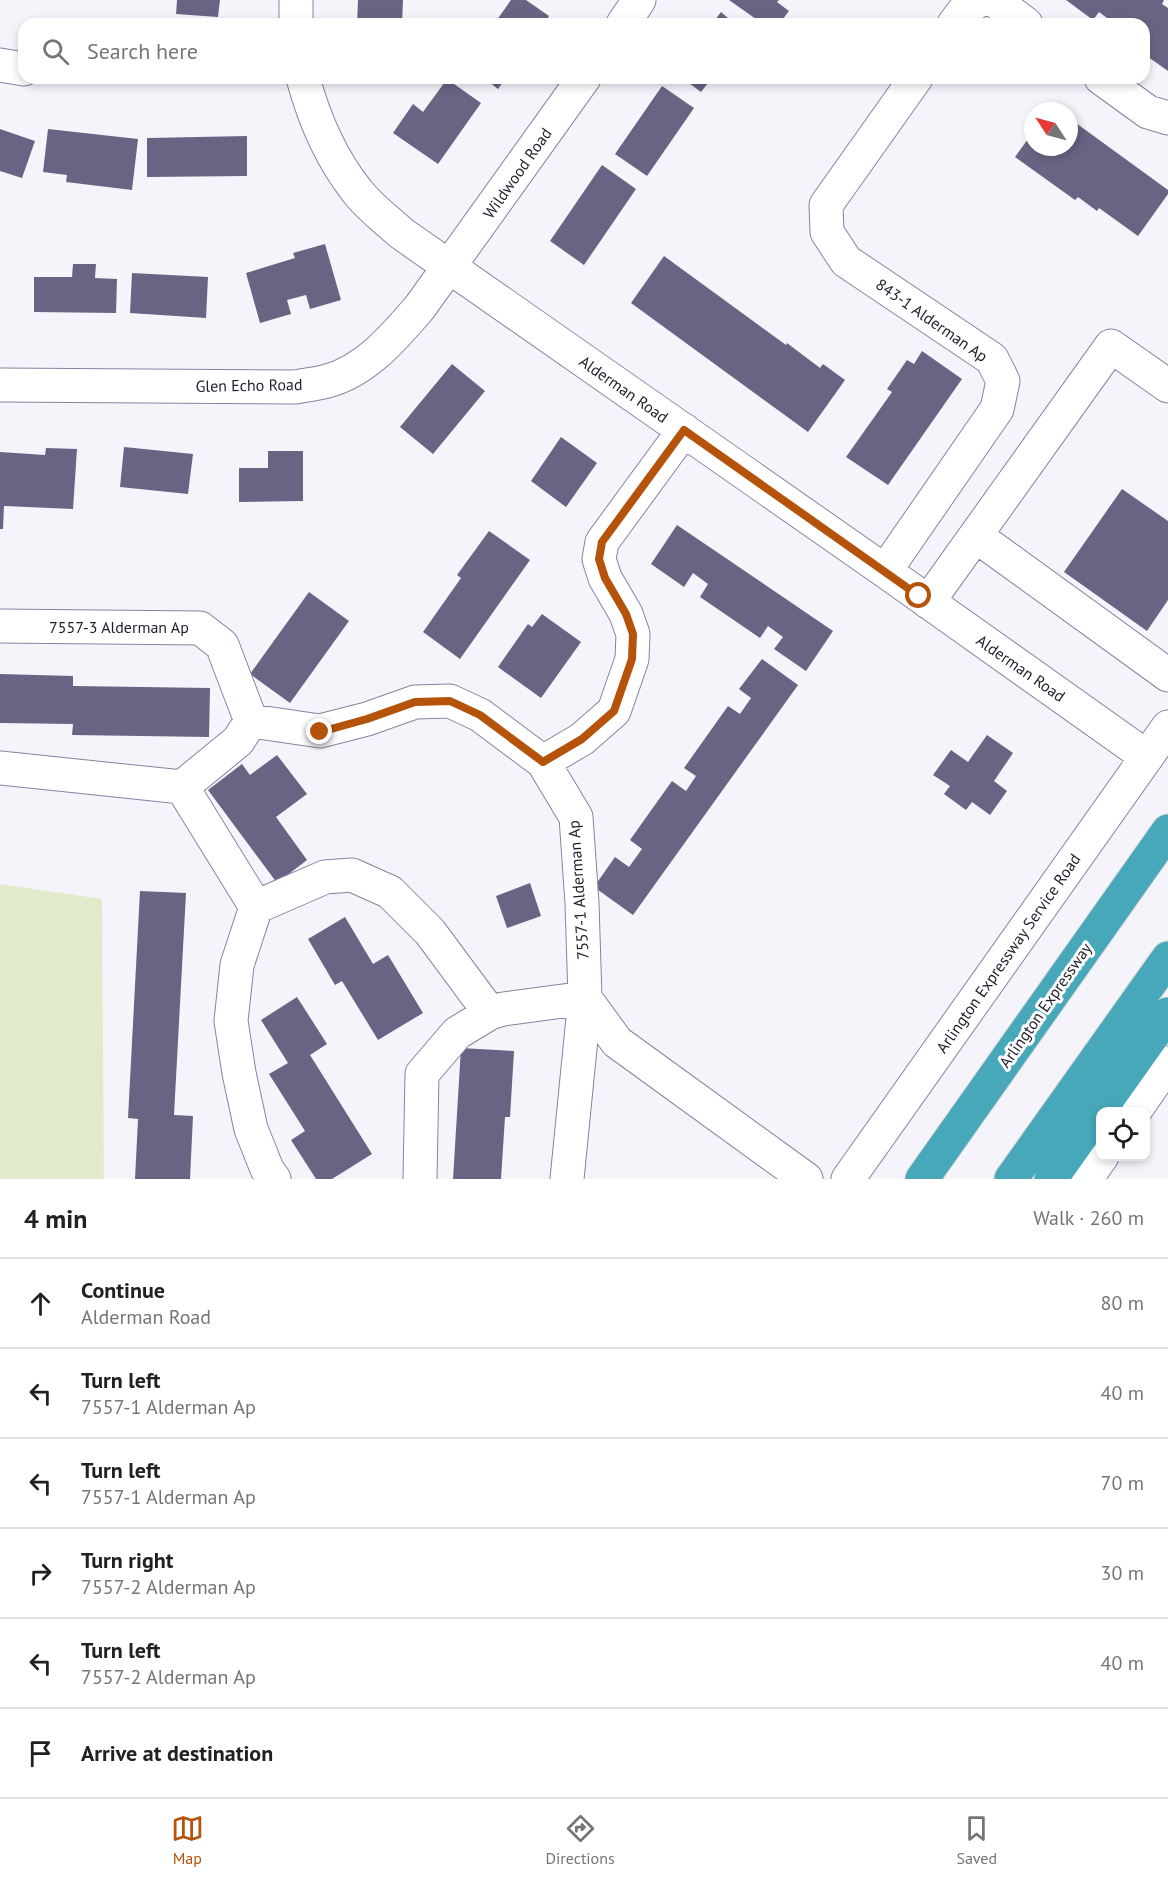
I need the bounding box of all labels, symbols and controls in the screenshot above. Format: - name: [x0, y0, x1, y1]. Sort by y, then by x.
- search box: [18, 18, 1150, 84]
- icon: search: [39, 35, 72, 68]
- text: Search here: [87, 37, 198, 65]
- north arrow: [1024, 102, 1078, 156]
- street label: Wildwood Road: [478, 124, 556, 222]
- street label: 843-1 Alderman Ap: [872, 274, 992, 366]
- street label: Alderman Road: [576, 351, 672, 427]
- street label: Glen Echo Road: [195, 374, 303, 396]
- route start: [905, 582, 931, 608]
- street label: 7557-3 Alderman Ap: [49, 617, 189, 637]
- street label: Alderman Road: [973, 630, 1069, 706]
- route end: [306, 718, 332, 744]
- street label: 7557-1 Alderman Ap: [563, 820, 593, 960]
- street label: Arlington Expressway Service Road: [932, 850, 1084, 1056]
- street label: Arlington Expressway: [995, 939, 1095, 1071]
- map controls: [1096, 1107, 1150, 1161]
- button: locate: [1096, 1107, 1150, 1161]
- text: 4 min: [24, 1202, 87, 1235]
- text: Walk · 260 m: [1033, 1205, 1144, 1231]
- text: Continue: [81, 1276, 165, 1304]
- icon: ahead: [24, 1287, 57, 1320]
- text: 80 m: [1101, 1290, 1144, 1316]
- text: Alderman Road: [81, 1304, 211, 1330]
- text: Turn left: [81, 1366, 161, 1394]
- icon: left: [24, 1377, 57, 1410]
- text: 40 m: [1101, 1380, 1144, 1406]
- text: 7557-1 Alderman Ap: [81, 1394, 256, 1420]
- text: Turn left: [81, 1456, 161, 1484]
- icon: left: [24, 1467, 57, 1500]
- text: 70 m: [1101, 1470, 1144, 1496]
- text: 7557-1 Alderman Ap: [81, 1484, 256, 1510]
- text: Turn right: [81, 1546, 173, 1574]
- icon: right: [24, 1557, 57, 1590]
- text: 30 m: [1101, 1560, 1144, 1586]
- text: 7557-2 Alderman Ap: [81, 1574, 256, 1600]
- text: Turn left: [81, 1636, 161, 1664]
- icon: left: [24, 1647, 57, 1680]
- text: 40 m: [1101, 1650, 1144, 1676]
- text: 7557-2 Alderman Ap: [81, 1664, 256, 1690]
- icon: arrive: [24, 1737, 57, 1770]
- text: Arrive at destination: [81, 1739, 273, 1767]
- tab: Map: [171, 1812, 204, 1868]
- tab: Directions: [546, 1812, 615, 1868]
- tab: Saved: [956, 1812, 997, 1868]

